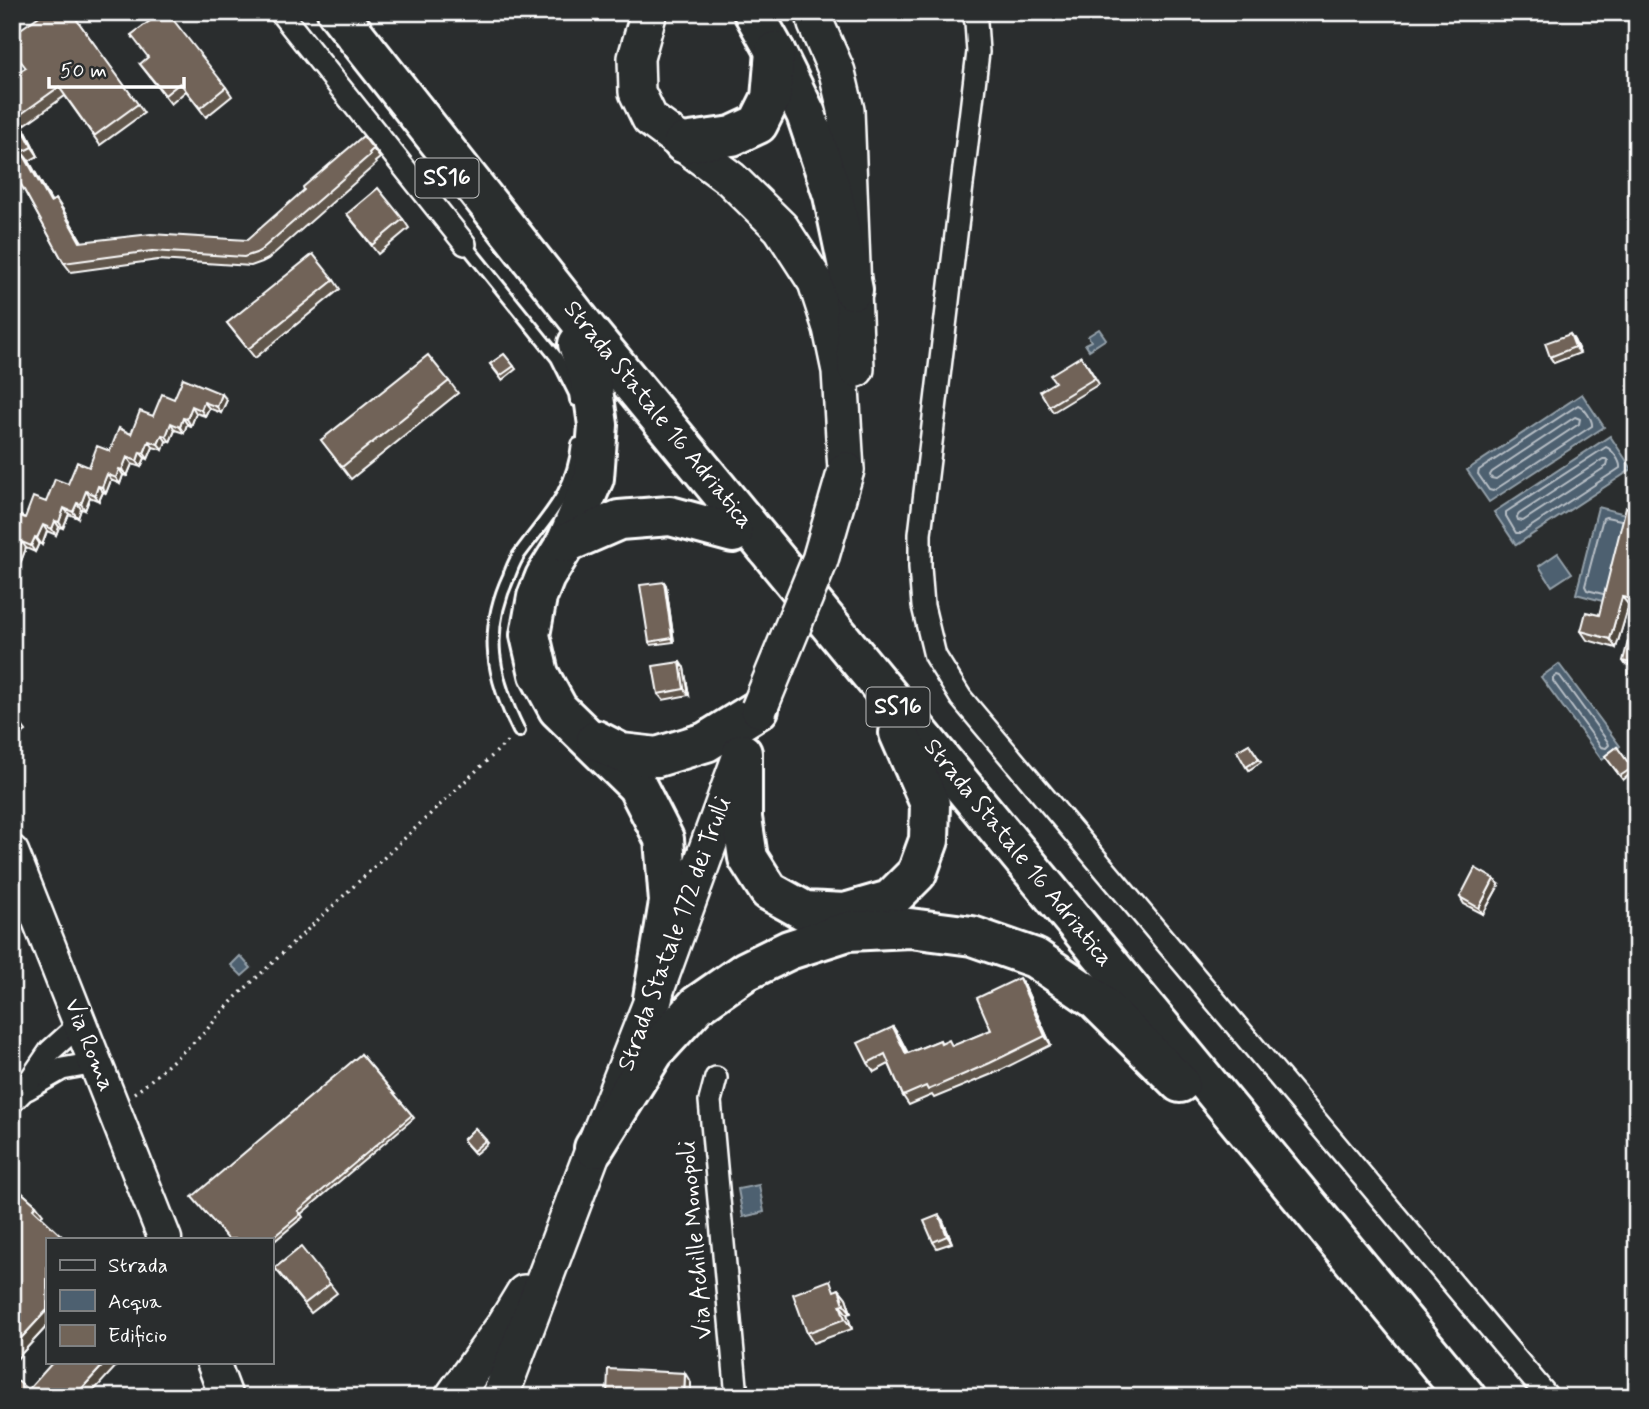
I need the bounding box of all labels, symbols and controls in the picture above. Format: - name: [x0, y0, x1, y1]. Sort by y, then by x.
- scale bar: [49, 46, 184, 90]
- text: 50 m: [60, 57, 107, 85]
- road number: SS16: [416, 158, 478, 197]
- street label: Strada Statale 16 Adriatica: [556, 294, 760, 536]
- road number: SS16: [866, 688, 930, 726]
- street label: Strada Statale 16 Adriatica: [916, 732, 1120, 974]
- street label: Strada Statale 172 dei Trulli: [611, 793, 739, 1075]
- street label: Via Roma: [56, 994, 122, 1096]
- street label: Via Achille Monopoli: [672, 1139, 720, 1341]
- legend: [46, 1238, 273, 1364]
- text: Strada: [108, 1252, 168, 1280]
- text: Acqua: [108, 1288, 162, 1316]
- text: Edificio: [108, 1322, 167, 1350]

